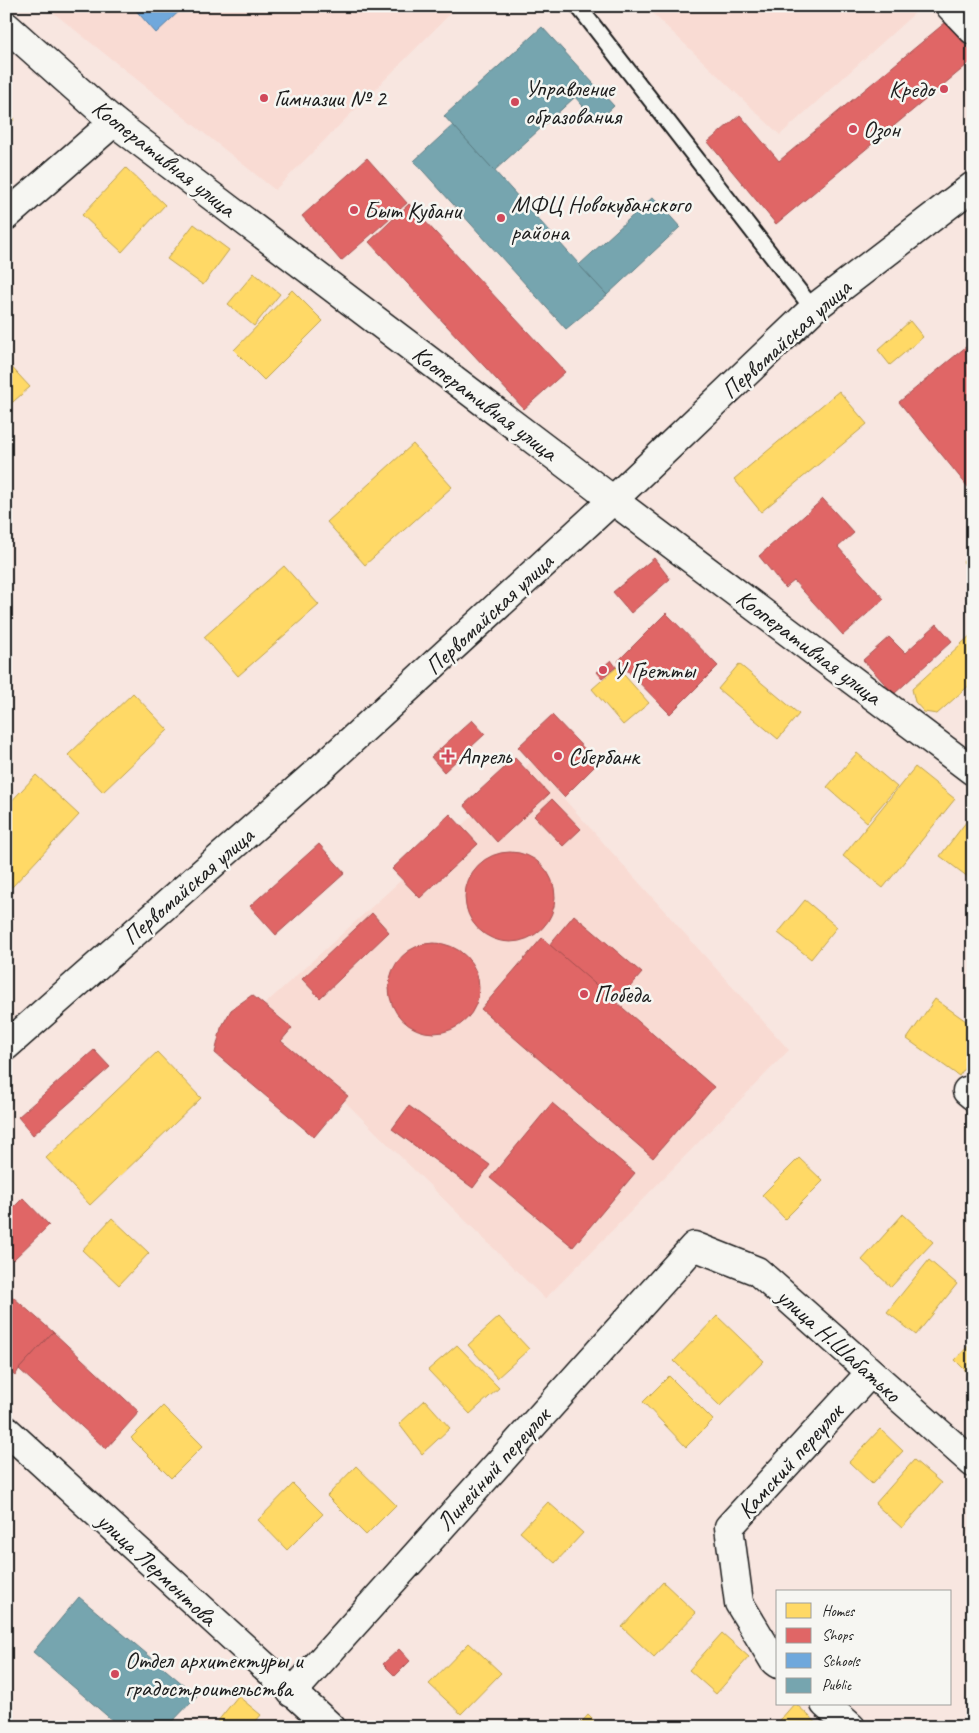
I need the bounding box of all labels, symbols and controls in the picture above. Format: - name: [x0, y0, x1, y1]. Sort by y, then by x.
- place label: Управление образования: [525, 73, 623, 131]
- place label: Кредо: [889, 74, 937, 104]
- place label: Гимназии № 2: [274, 83, 388, 113]
- marker: Кредо: [938, 83, 950, 95]
- marker: Гимназии № 2: [258, 92, 270, 104]
- street label: Кооперативная улица: [86, 93, 243, 224]
- marker: Управление образования: [509, 96, 521, 108]
- place label: Озон: [863, 114, 901, 145]
- marker: Озон: [847, 123, 859, 135]
- place label: МФЦ Новокубанского района: [511, 189, 692, 247]
- place label: Быт Кубани: [364, 195, 463, 225]
- marker: Быт Кубани: [348, 204, 360, 216]
- marker: МФЦ Новокубанского района: [495, 212, 507, 224]
- street label: Первомайская улица: [715, 272, 858, 405]
- street label: Кооперативная улица: [407, 339, 565, 468]
- street label: Первомайская улица: [419, 546, 560, 681]
- street label: Кооперативная улица: [731, 583, 889, 712]
- place label: У Гретты: [613, 655, 697, 685]
- marker: У Гретты: [597, 664, 609, 676]
- place label: Апрель: [458, 741, 513, 771]
- place label: Сбербанк: [568, 741, 641, 771]
- marker: Апрель: [442, 750, 454, 762]
- marker: Сбербанк: [552, 750, 564, 762]
- street label: Первомайская улица: [116, 820, 261, 951]
- place label: Победа: [594, 979, 652, 1009]
- marker: Победа: [578, 988, 590, 1000]
- street label: улица Н.Шабатько: [769, 1280, 908, 1410]
- street label: Камский переулок: [731, 1396, 851, 1525]
- street label: Линейный переулок: [430, 1399, 558, 1537]
- street label: улица Лермонтова: [89, 1504, 224, 1633]
- legend: [776, 1590, 952, 1706]
- text: Homes: [822, 1602, 856, 1621]
- text: Shops: [822, 1626, 855, 1645]
- place label: Отдел архитектуры и градостроительства: [125, 1645, 305, 1703]
- text: Schools: [822, 1652, 861, 1671]
- marker: Отдел архитектуры и градостроительства: [109, 1668, 121, 1680]
- text: Public: [822, 1676, 852, 1695]

